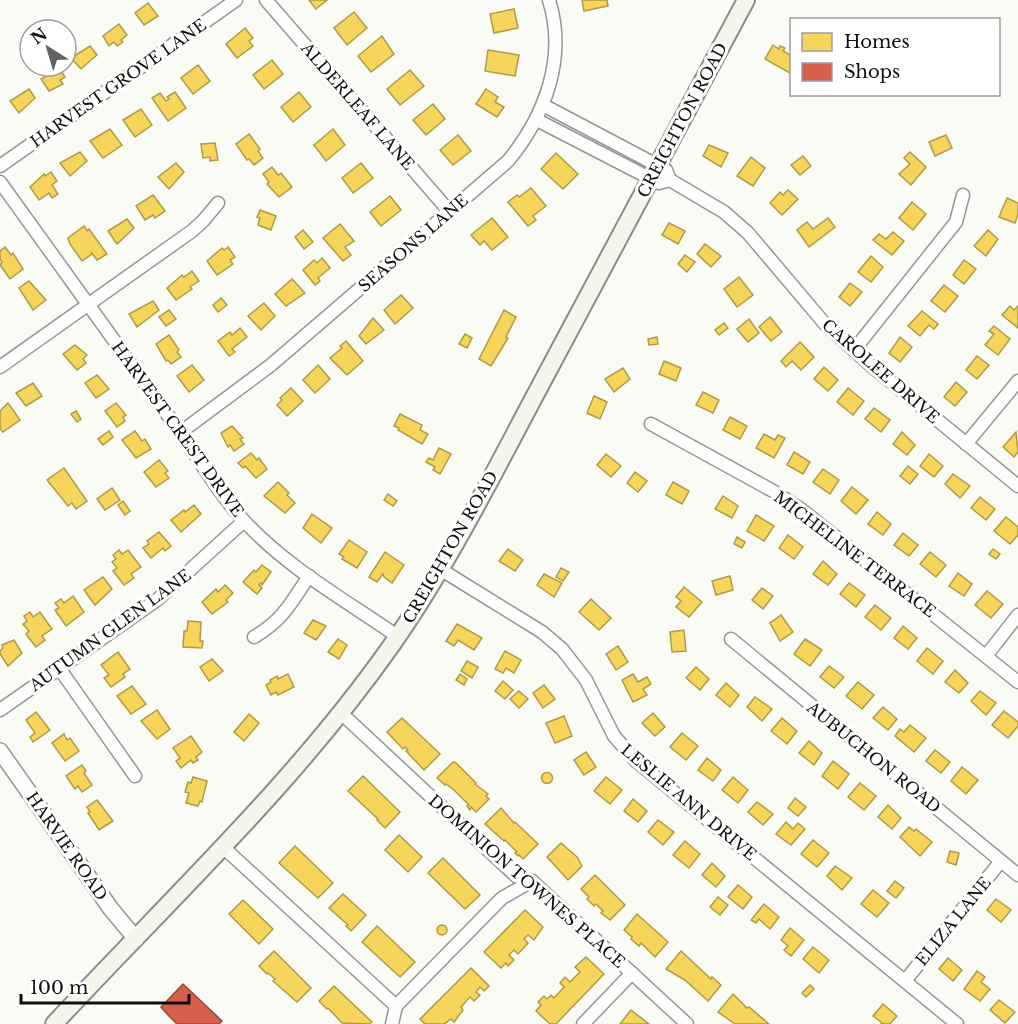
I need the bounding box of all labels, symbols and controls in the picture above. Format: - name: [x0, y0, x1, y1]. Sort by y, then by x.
- street label: HARVEST GROVE LANE: [26, 15, 210, 151]
- north arrow: [18, 18, 78, 78]
- legend: [790, 18, 1000, 96]
- text: Homes: [844, 31, 910, 53]
- street label: ALDERLEAF LANE: [296, 37, 419, 174]
- street label: CREIGHTON ROAD: [633, 39, 731, 201]
- text: Shops: [844, 61, 900, 83]
- street label: SEASONS LANE: [354, 190, 472, 296]
- street label: CAROLEE DRIVE: [818, 315, 944, 427]
- street label: HARVEST CREST DRIVE: [108, 337, 248, 521]
- street label: CREIGHTON ROAD: [398, 467, 502, 627]
- street label: MICHELINE TERRACE: [770, 487, 940, 621]
- street label: AUTUMN GLEN LANE: [25, 565, 195, 696]
- street label: AUBUCHON ROAD: [802, 696, 945, 817]
- street label: LESLIE ANN DRIVE: [617, 740, 761, 864]
- street label: HARVIE ROAD: [22, 788, 112, 904]
- street label: DOMINION TOWNES PLACE: [425, 790, 629, 972]
- street label: ELIZA LANE: [911, 873, 995, 969]
- scale bar: [21, 967, 189, 1005]
- text: 100 m: [30, 977, 88, 999]

